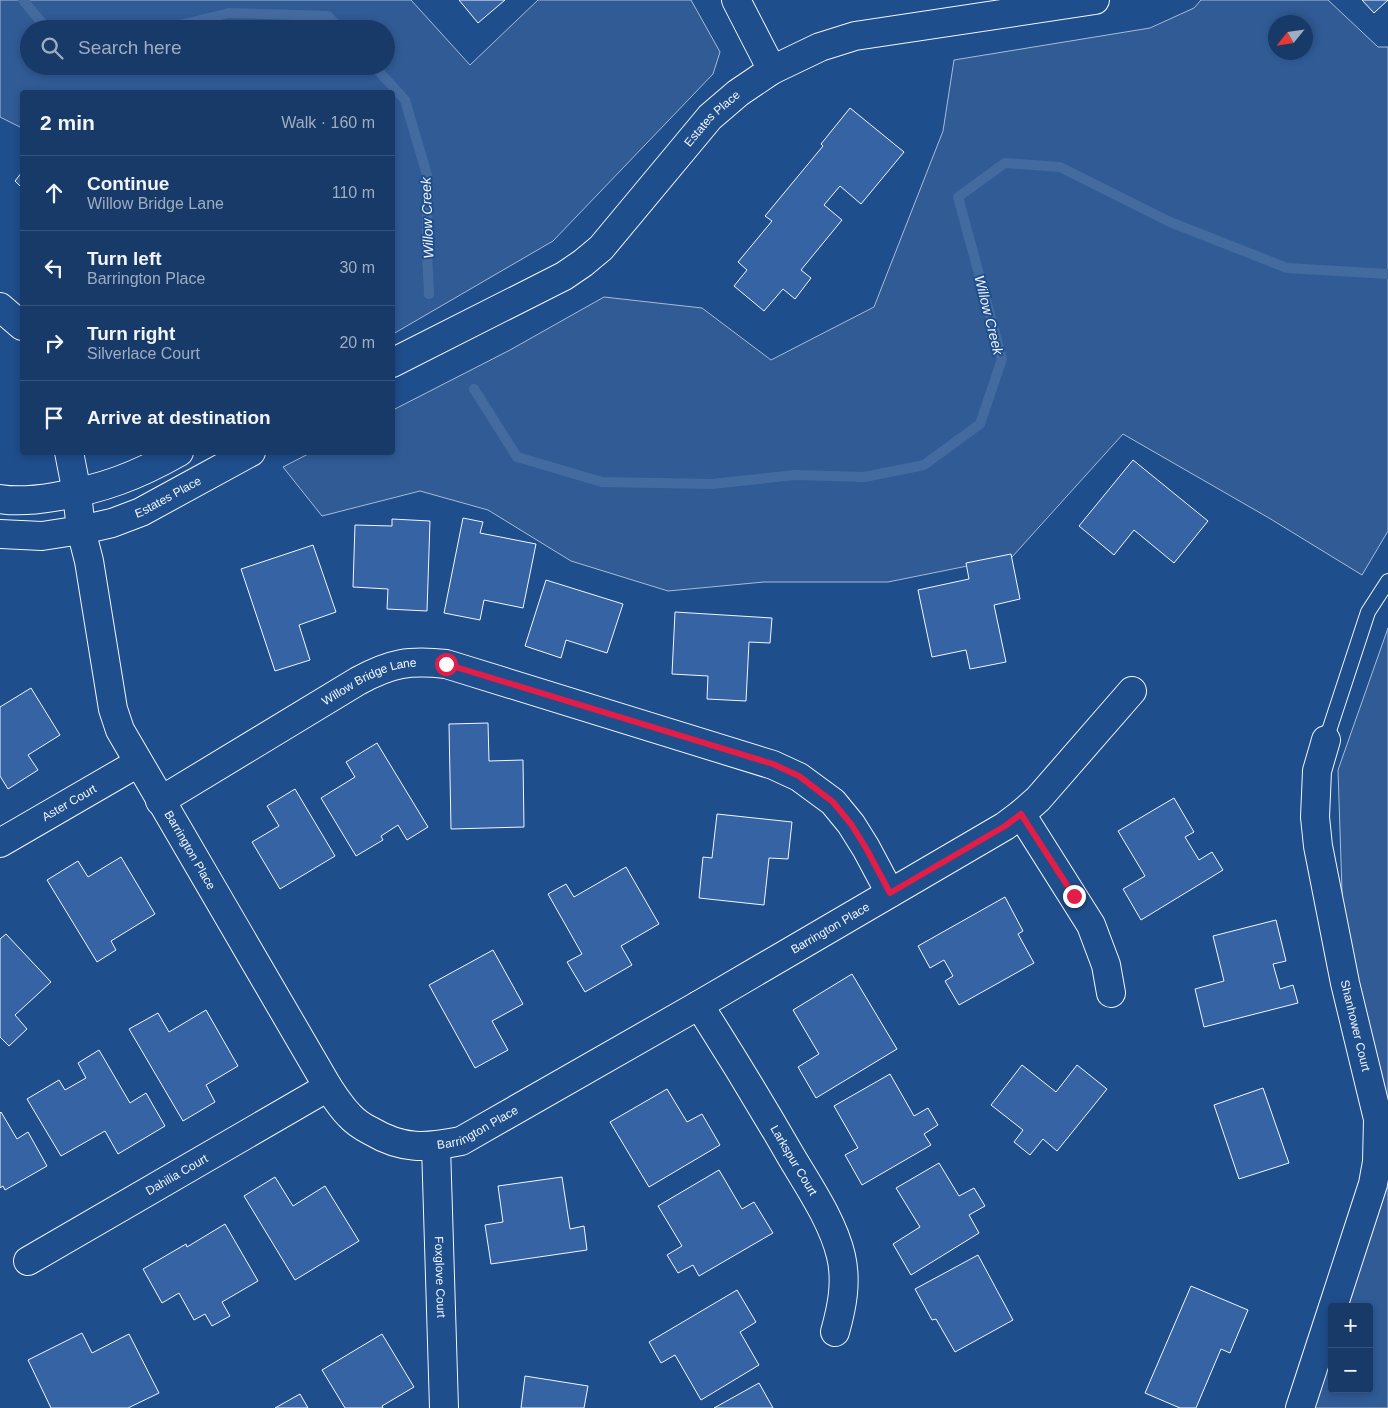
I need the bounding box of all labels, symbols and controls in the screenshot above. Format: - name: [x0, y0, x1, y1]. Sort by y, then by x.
- north arrow: [1268, 15, 1313, 60]
- search box: [20, 20, 395, 75]
- icon: search: [38, 34, 66, 62]
- text: Search here: [78, 37, 182, 58]
- street label: Estates Place: [681, 87, 743, 149]
- text: 2 min: [40, 111, 95, 134]
- text: Walk · 160 m: [281, 114, 375, 131]
- text: Continue: [87, 173, 169, 194]
- water label: Willow Creek: [418, 176, 436, 259]
- icon: ahead: [40, 179, 68, 207]
- text: 110 m: [332, 184, 375, 201]
- text: Willow Bridge Lane: [87, 195, 224, 212]
- text: Turn left: [87, 248, 162, 269]
- icon: left: [40, 254, 68, 282]
- text: 30 m: [339, 259, 375, 276]
- text: Barrington Place: [87, 270, 205, 287]
- water label: Willow Creek: [971, 273, 1007, 357]
- text: Turn right: [87, 323, 175, 344]
- icon: right: [40, 329, 68, 357]
- text: 20 m: [339, 334, 375, 351]
- text: Silverlace Court: [87, 345, 200, 362]
- icon: arrive: [40, 404, 68, 432]
- text: Arrive at destination: [87, 407, 271, 428]
- street label: Estates Place: [133, 473, 204, 521]
- route start: [435, 653, 458, 676]
- street label: Willow Bridge Lane: [319, 655, 417, 708]
- street label: Aster Court: [39, 781, 100, 824]
- street label: Barrington Place: [162, 808, 219, 892]
- route end: [1063, 885, 1086, 908]
- street label: Barrington Place: [788, 900, 872, 957]
- street label: Shanhower Court: [1338, 979, 1373, 1073]
- street label: Barrington Place: [436, 1103, 521, 1152]
- street label: Larkspur Court: [767, 1123, 820, 1199]
- street label: Dahilia Court: [143, 1151, 211, 1198]
- street label: Foxglove Court: [432, 1236, 448, 1319]
- map controls: [1328, 1303, 1373, 1393]
- button: +: [1328, 1303, 1373, 1348]
- button: −: [1328, 1348, 1373, 1393]

